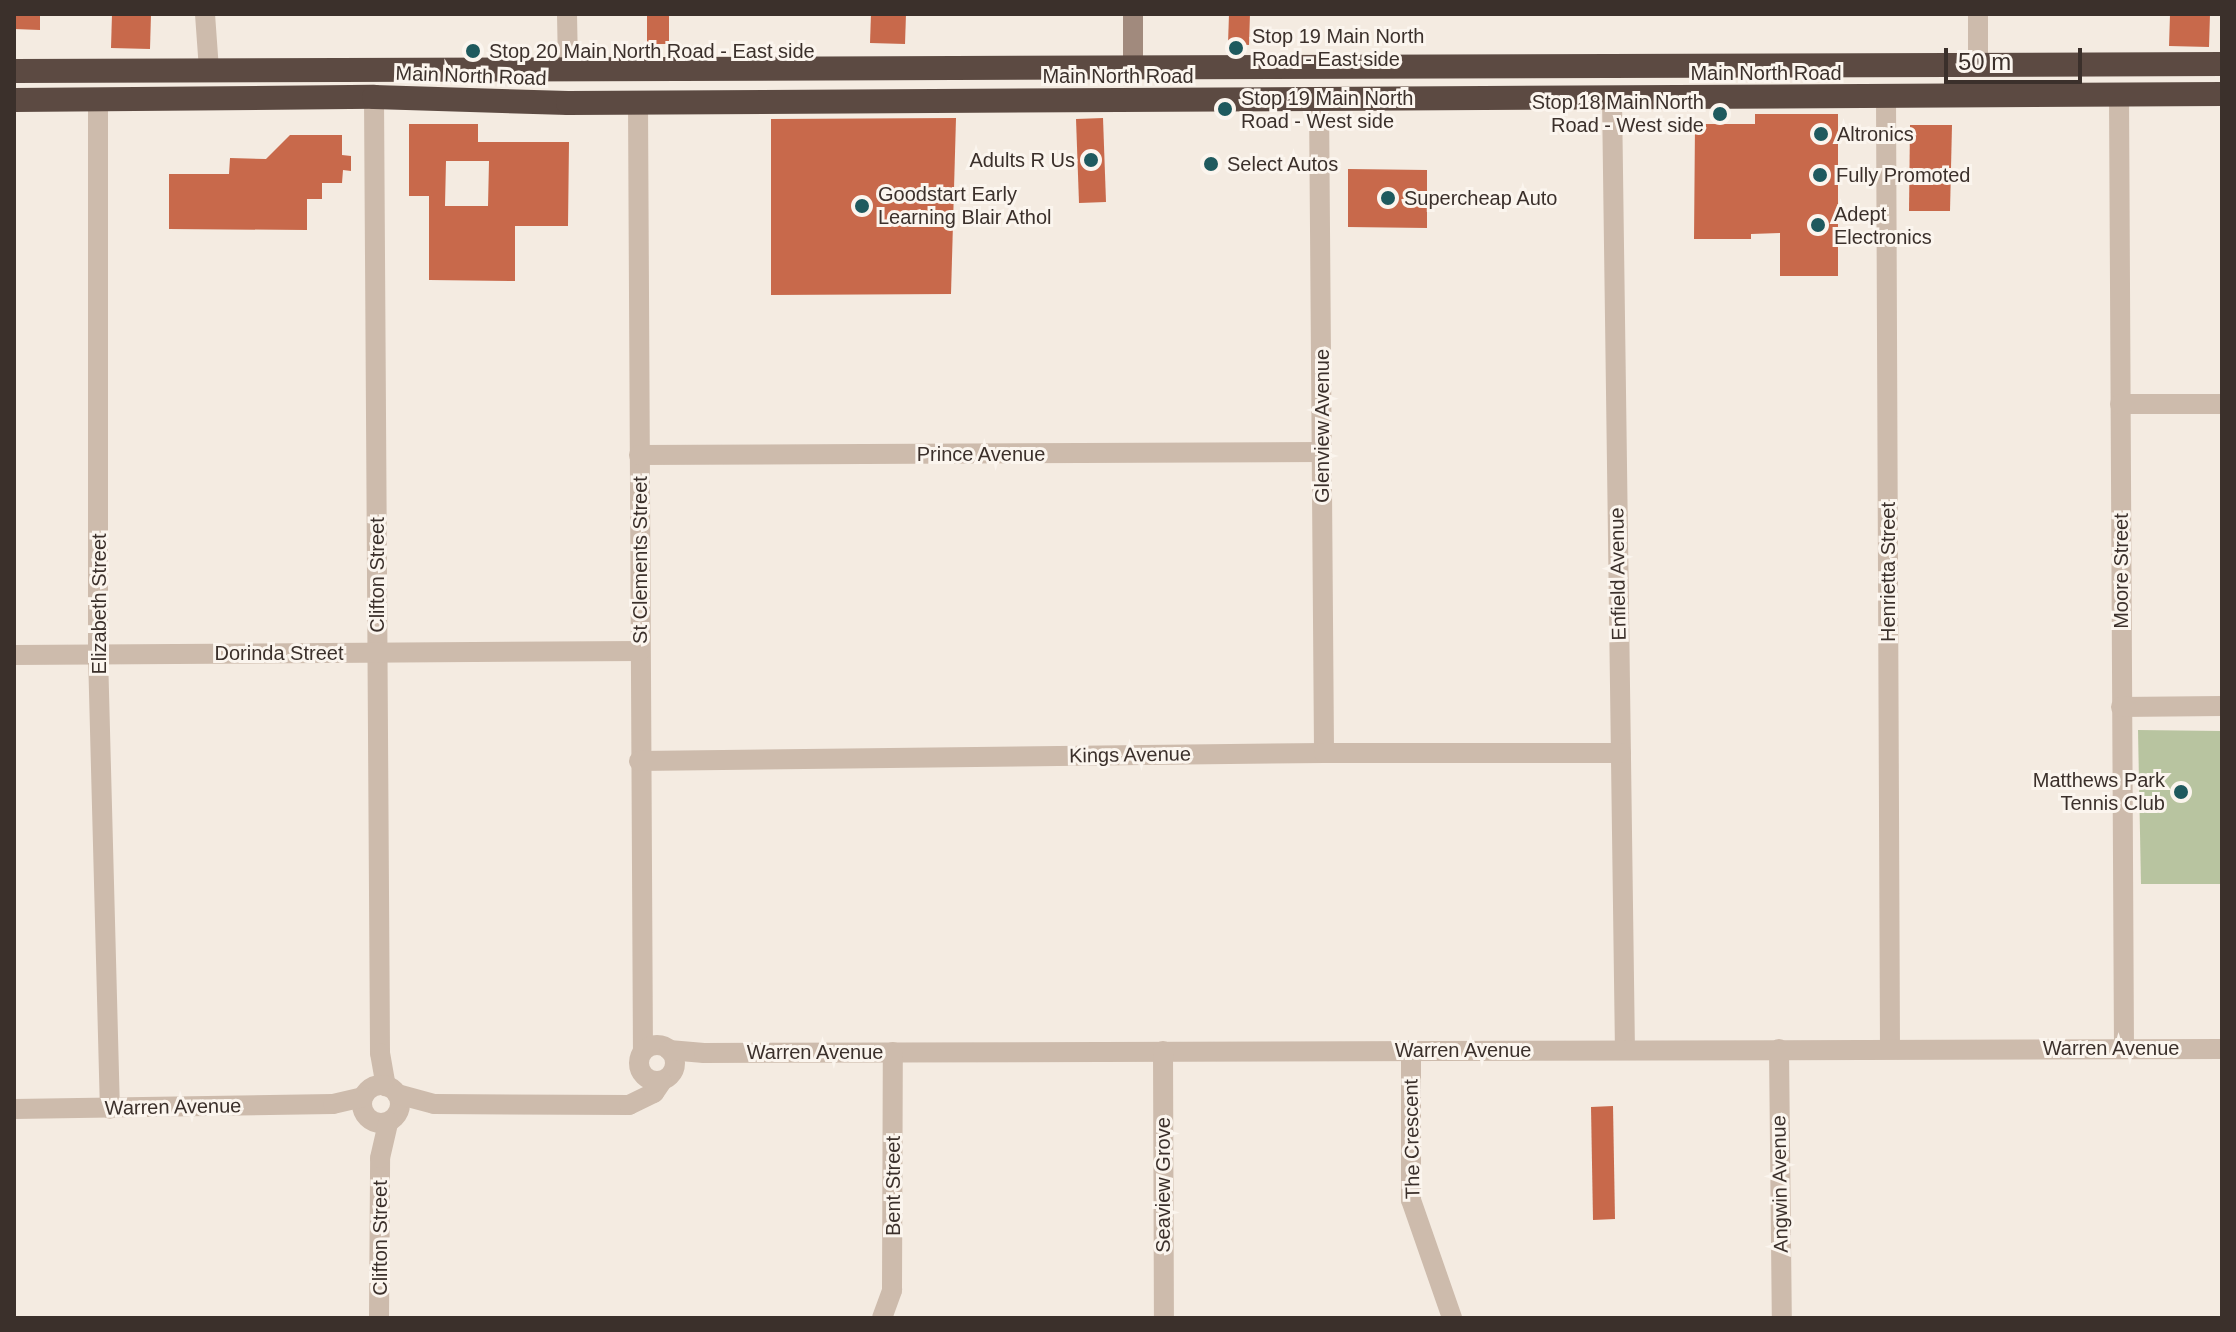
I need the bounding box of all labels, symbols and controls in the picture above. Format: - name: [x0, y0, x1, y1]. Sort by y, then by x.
- place label: Stop 19 Main North Road - East side: [1252, 24, 1424, 71]
- scale bar: [1948, 32, 2086, 82]
- place label: Stop 20 Main North Road - East side: [489, 39, 815, 63]
- marker: Stop 19 Main North Road - East side: [1227, 39, 1245, 57]
- marker: Stop 20 Main North Road - East side: [464, 42, 482, 60]
- text: 50 m: [1958, 48, 2011, 75]
- street label: Main North Road: [395, 61, 547, 91]
- street label: Main North Road: [1690, 61, 1842, 85]
- street label: Main North Road: [1042, 64, 1194, 88]
- place label: Stop 19 Main North Road - West side: [1241, 86, 1413, 133]
- place label: Stop 18 Main North Road - West side: [1532, 90, 1704, 137]
- marker: Stop 19 Main North Road - West side: [1216, 100, 1234, 118]
- marker: Stop 18 Main North Road - West side: [1711, 105, 1729, 123]
- place label: Altronics: [1837, 122, 1914, 146]
- marker: Altronics: [1812, 125, 1830, 143]
- place label: Adults R Us: [969, 148, 1075, 172]
- marker: Adults R Us: [1082, 151, 1100, 169]
- place label: Select Autos: [1227, 152, 1339, 176]
- marker: Select Autos: [1202, 155, 1220, 173]
- place label: Fully Promoted: [1836, 163, 1970, 187]
- marker: Fully Promoted: [1811, 166, 1829, 184]
- place label: Goodstart Early Learning Blair Athol: [878, 182, 1053, 229]
- place label: Supercheap Auto: [1404, 186, 1559, 210]
- marker: Supercheap Auto: [1379, 189, 1397, 207]
- marker: Goodstart Early Learning Blair Athol: [853, 197, 871, 215]
- place label: Adept Electronics: [1834, 202, 1932, 249]
- marker: Adept Electronics: [1809, 216, 1827, 234]
- street label: Glenview Avenue: [1310, 348, 1334, 504]
- street label: Prince Avenue: [916, 442, 1046, 466]
- street label: St Clements Street: [628, 476, 652, 644]
- street label: Henrietta Street: [1876, 502, 1900, 642]
- street label: Enfield Avenue: [1605, 507, 1631, 641]
- street label: Moore Street: [2109, 513, 2133, 629]
- street label: Clifton Street: [365, 517, 389, 633]
- street label: Elizabeth Street: [87, 533, 111, 675]
- street label: Dorinda Street: [215, 641, 343, 665]
- street label: Kings Avenue: [1068, 742, 1192, 768]
- place label: Matthews Park Tennis Club: [2033, 768, 2165, 815]
- marker: Matthews Park Tennis Club: [2172, 783, 2190, 801]
- street label: Warren Avenue: [2042, 1036, 2180, 1060]
- street label: Warren Avenue: [1394, 1038, 1532, 1062]
- street label: Warren Avenue: [746, 1040, 884, 1064]
- street label: The Crescent: [1399, 1079, 1425, 1199]
- street label: Warren Avenue: [104, 1094, 242, 1120]
- street label: Angwin Avenue: [1767, 1114, 1793, 1254]
- street label: Seaview Grove: [1151, 1117, 1175, 1253]
- street label: Bent Street: [881, 1136, 905, 1236]
- street label: Clifton Street: [368, 1180, 392, 1296]

